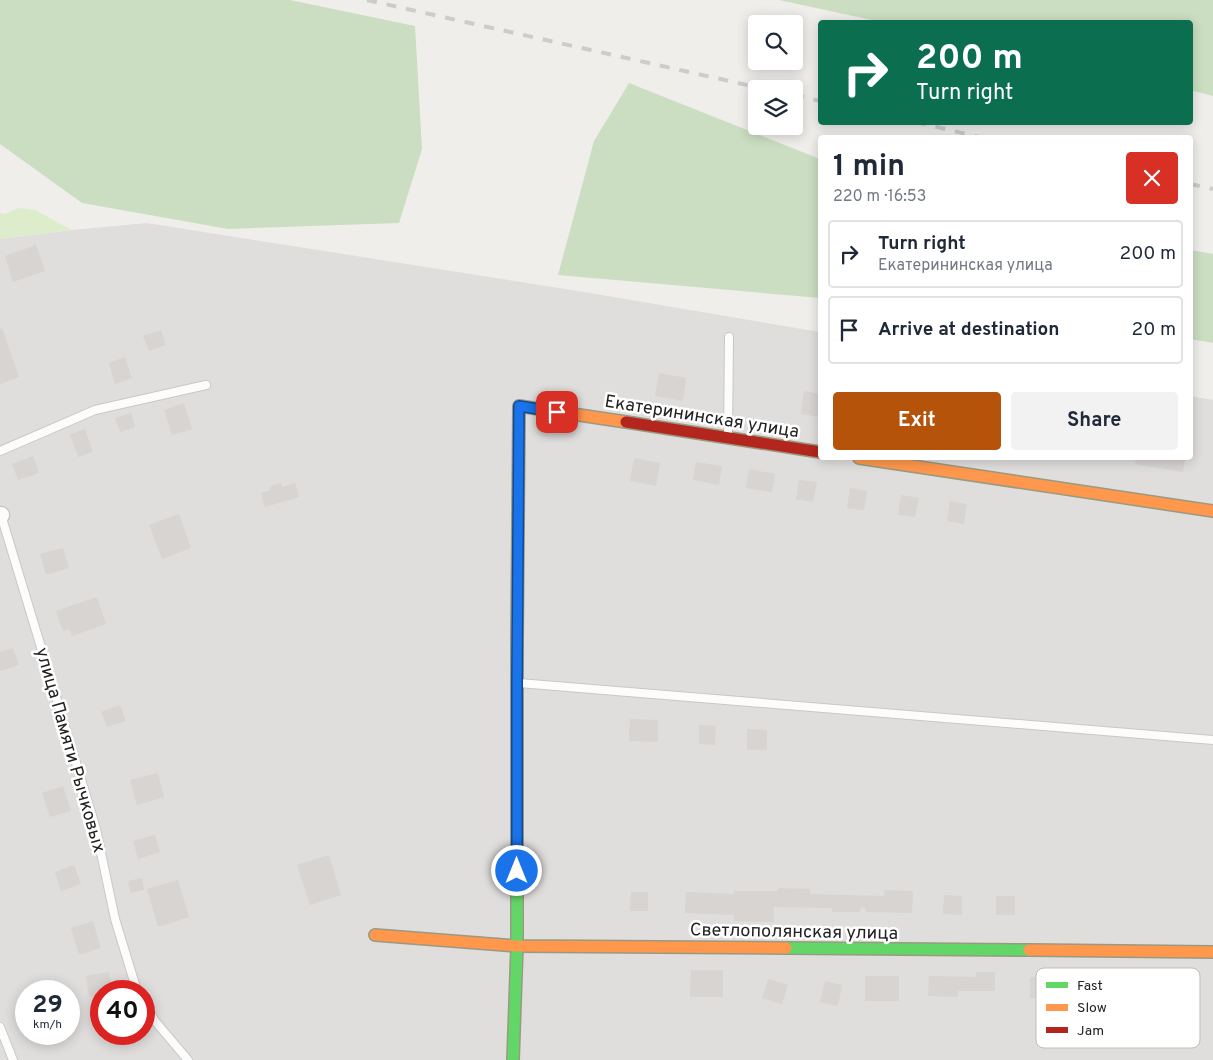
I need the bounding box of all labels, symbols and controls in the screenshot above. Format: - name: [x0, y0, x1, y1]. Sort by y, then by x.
- map controls: [748, 15, 803, 135]
- button: search: [748, 15, 803, 70]
- text: 200 m: [916, 37, 1023, 81]
- icon: right: [833, 40, 898, 105]
- button: layers: [748, 80, 803, 135]
- text: Turn right: [916, 80, 1013, 107]
- text: 1 min: [833, 149, 905, 186]
- button: close: [1126, 152, 1178, 204]
- text: 220 m · 16:53: [833, 187, 926, 207]
- text: Turn right: [878, 232, 966, 256]
- icon: right: [835, 240, 863, 268]
- text: 200 m: [1120, 242, 1176, 266]
- text: Екатерининская улица: [878, 256, 1053, 276]
- icon: arrive: [835, 316, 863, 344]
- text: Arrive at destination: [878, 318, 1059, 342]
- text: 20 m: [1132, 318, 1176, 342]
- pin: [536, 391, 578, 433]
- street label: Екатерининская улица: [603, 391, 801, 444]
- button: Exit: [833, 392, 1001, 450]
- button: Share: [1011, 392, 1178, 450]
- icon: arrive: [543, 398, 571, 426]
- street label: улица Памяти Рычковых: [29, 645, 110, 856]
- position arrow: [490, 844, 542, 896]
- street label: Светлополянская улица: [690, 919, 898, 946]
- legend: [1036, 968, 1200, 1048]
- text: Fast: [1077, 978, 1103, 995]
- speed limit sign: 40: [90, 980, 155, 1045]
- text: 29: [32, 990, 63, 1022]
- text: Slow: [1077, 1000, 1107, 1017]
- text: km/h: [33, 1017, 62, 1033]
- text: Jam: [1077, 1023, 1104, 1040]

